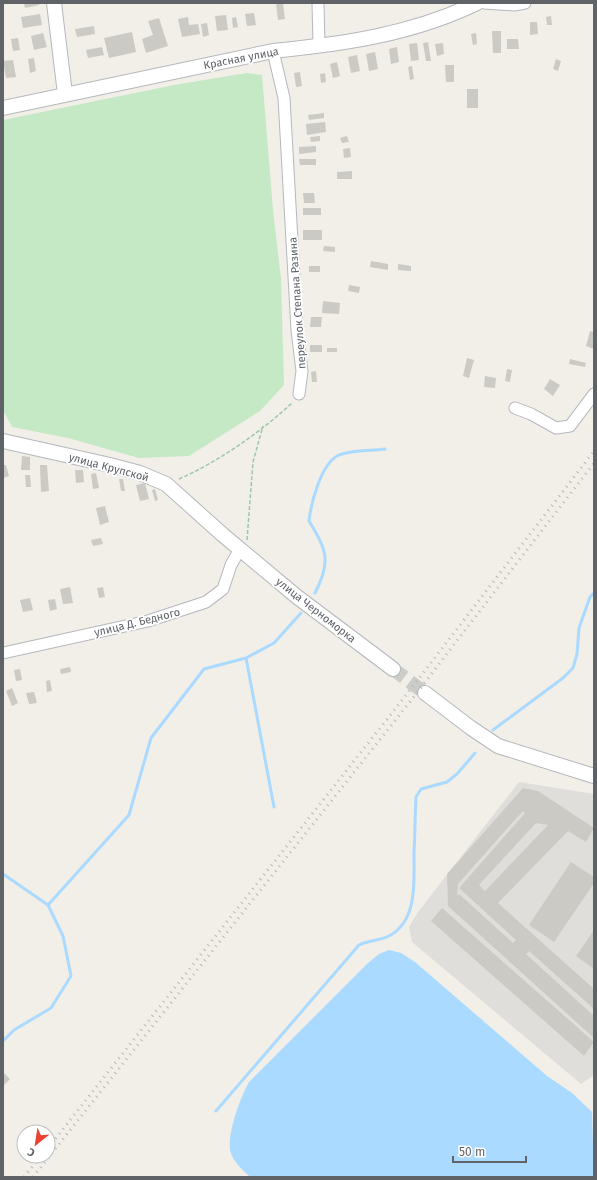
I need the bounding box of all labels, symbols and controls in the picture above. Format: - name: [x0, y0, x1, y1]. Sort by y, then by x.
- street label: Красная улица: [202, 45, 280, 72]
- street label: переулок Степана Разина: [286, 237, 309, 369]
- street label: улица Крупской: [67, 451, 150, 484]
- street label: улица Черноморка: [273, 575, 358, 646]
- street label: улица Д. Бедного: [93, 606, 181, 639]
- north arrow: [16, 1124, 56, 1164]
- scale bar: [453, 1138, 526, 1164]
- text: С: [25, 1145, 37, 1159]
- text: 50 m: [459, 1145, 485, 1159]

